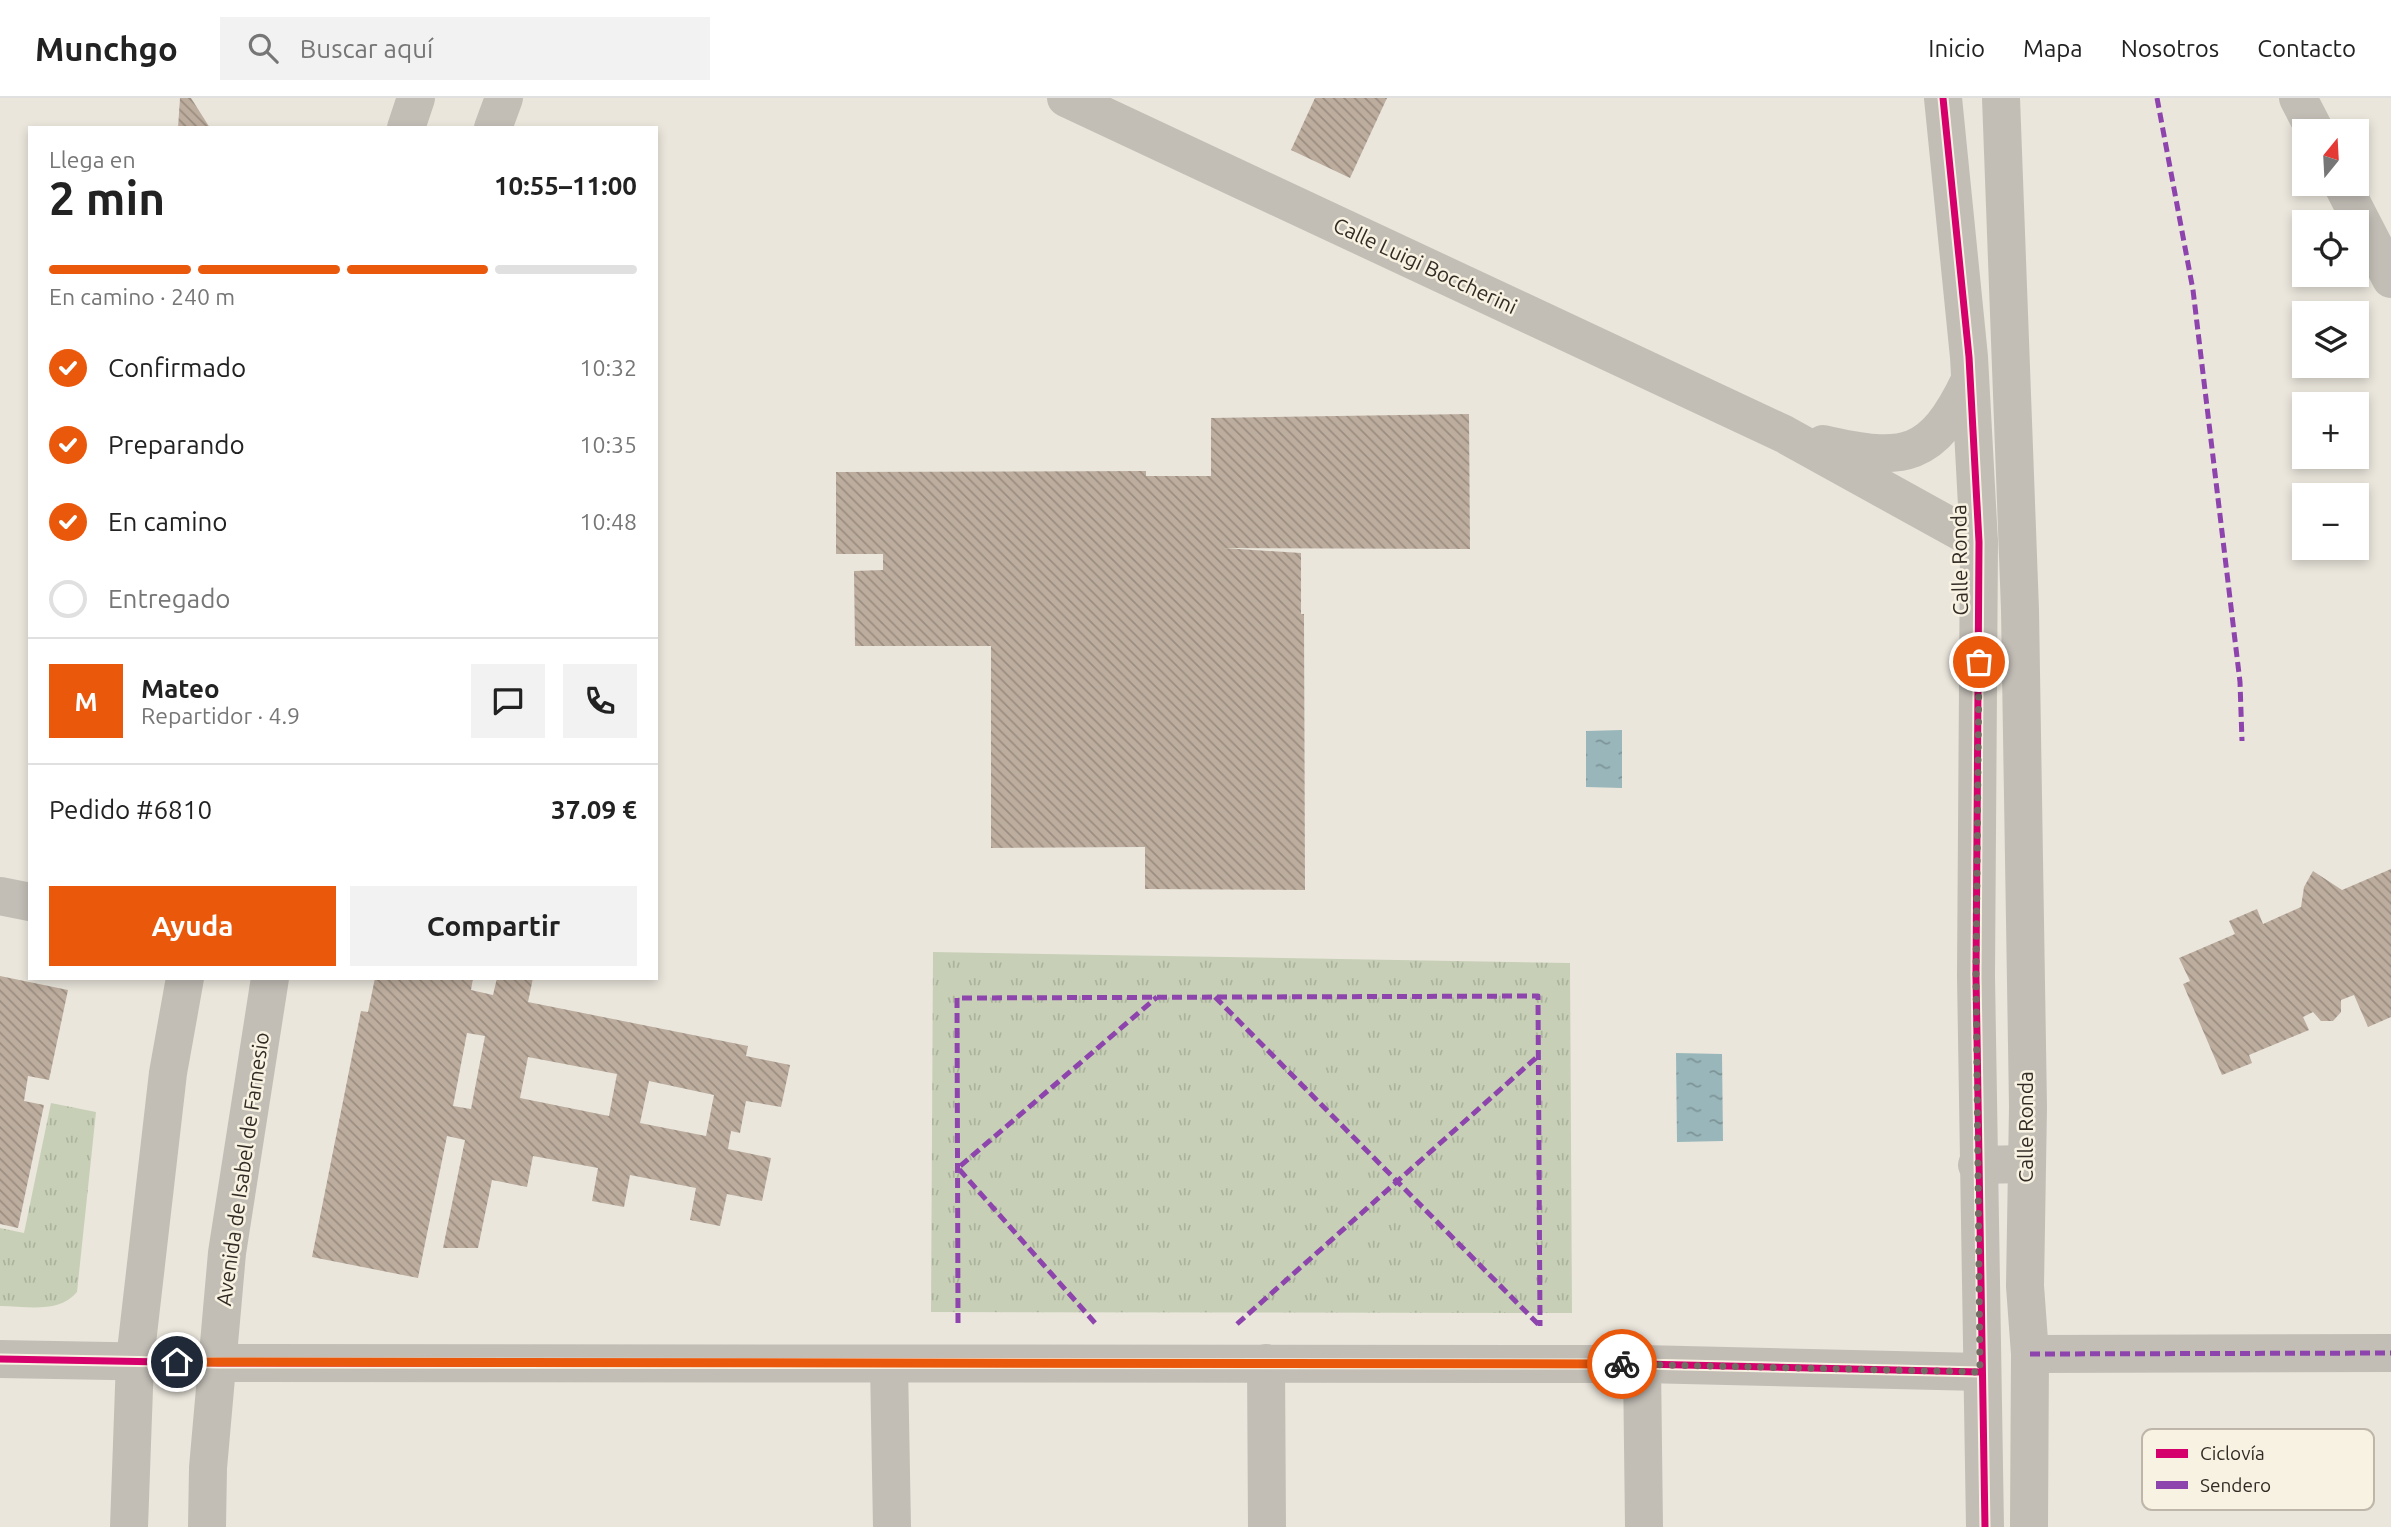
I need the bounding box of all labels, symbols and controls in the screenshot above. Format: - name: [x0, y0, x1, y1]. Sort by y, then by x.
- search box: [220, 17, 710, 80]
- icon: search: [244, 29, 282, 67]
- text: Munchgo: [35, 30, 178, 67]
- text: Buscar aquí: [300, 34, 433, 63]
- text: Inicio: [1928, 35, 1985, 62]
- text: Mapa: [2023, 35, 2083, 62]
- text: Nosotros: [2121, 35, 2219, 62]
- text: Contacto: [2257, 35, 2356, 62]
- north arrow: [2292, 119, 2370, 196]
- map controls: [2292, 119, 2369, 560]
- text: Llega en: [49, 147, 136, 172]
- text: 10:55–11:00: [494, 171, 637, 200]
- text: 2 min: [49, 172, 165, 224]
- button: locate: [2292, 210, 2369, 287]
- street label: Calle Luigi Boccherini: [1330, 212, 1521, 318]
- text: En camino · 240 m: [49, 284, 235, 309]
- button: layers: [2292, 301, 2369, 378]
- icon: check: [49, 349, 87, 387]
- text: Confirmado: [108, 353, 246, 382]
- text: 10:32: [579, 355, 637, 380]
- button: +: [2292, 392, 2369, 469]
- icon: check: [49, 426, 87, 464]
- text: Preparando: [108, 430, 245, 459]
- text: 10:35: [579, 432, 637, 457]
- button: −: [2292, 483, 2369, 560]
- icon: check: [49, 503, 87, 541]
- street label: Calle Ronda: [1946, 504, 1972, 616]
- text: En camino: [108, 507, 228, 536]
- text: 10:48: [579, 509, 637, 534]
- text: Entregado: [108, 584, 231, 613]
- pin: [1949, 632, 2009, 692]
- icon: bag: [1960, 643, 1998, 681]
- button: chat: [471, 664, 545, 738]
- button: phone: [563, 664, 637, 738]
- text: Mateo: [141, 674, 220, 703]
- text: M: [74, 687, 98, 716]
- text: Repartidor · 4.9: [141, 703, 300, 728]
- text: Pedido #6810: [49, 795, 212, 824]
- text: 37.09 €: [551, 795, 637, 824]
- button: Ayuda: [49, 886, 336, 966]
- button: Compartir: [350, 886, 637, 966]
- street label: Avenida de Isabel de Farnesio: [211, 1030, 273, 1307]
- street label: Calle Ronda: [2013, 1071, 2037, 1183]
- courier: [1587, 1329, 1657, 1399]
- pin: [147, 1332, 207, 1392]
- icon: home: [158, 1343, 196, 1381]
- icon: bike: [1603, 1345, 1641, 1383]
- legend: [2142, 1429, 2374, 1510]
- text: Ciclovía: [2200, 1442, 2265, 1464]
- text: Sendero: [2200, 1474, 2271, 1496]

